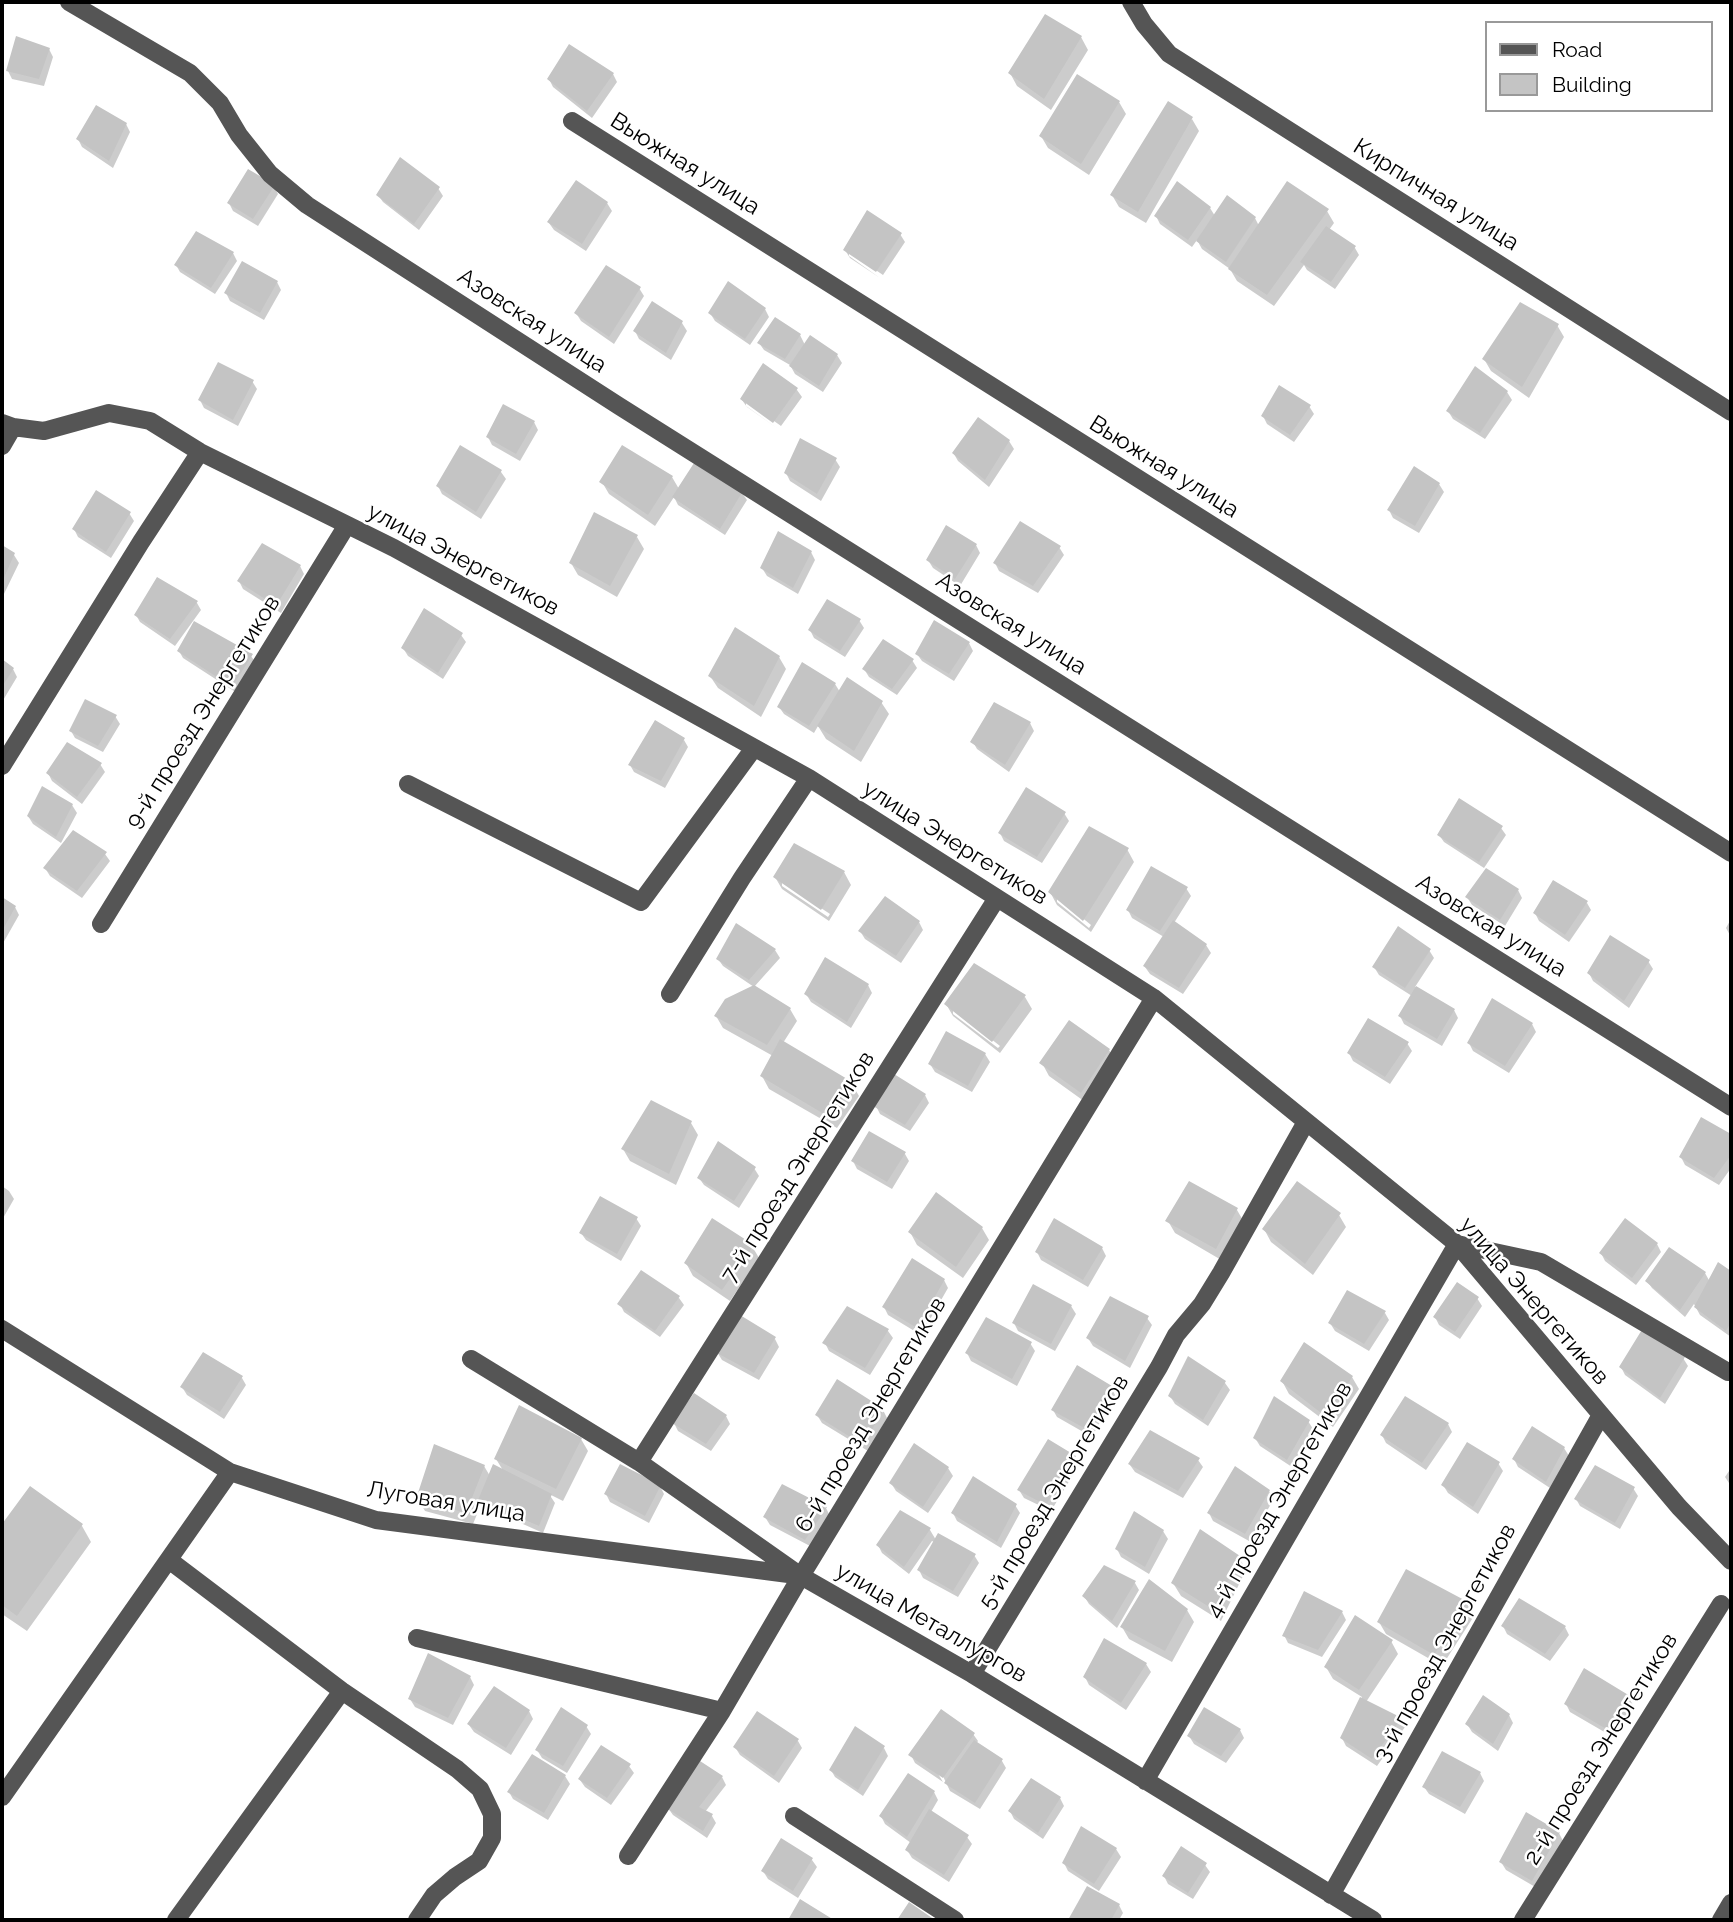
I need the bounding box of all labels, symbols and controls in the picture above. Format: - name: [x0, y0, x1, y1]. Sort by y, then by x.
- legend: [1484, 21, 1712, 112]
- text: Road: [1552, 37, 1602, 62]
- text: Building: [1552, 72, 1632, 97]
- street label: Вьюжная улица: [605, 107, 765, 221]
- street label: Кирпичная улица: [1348, 133, 1524, 257]
- street label: Азовская улица: [452, 263, 612, 379]
- street label: Вьюжная улица: [1084, 410, 1244, 524]
- street label: улица Энергетиков: [362, 498, 564, 622]
- street label: Азовская улица: [931, 567, 1091, 681]
- street label: 9-й проезд Энергетиков: [120, 591, 286, 833]
- street label: улица Энергетиков: [857, 775, 1053, 911]
- street label: Азовская улица: [1411, 869, 1571, 983]
- street label: 7-й проезд Энергетиков: [715, 1046, 881, 1288]
- street label: улица Энергетиков: [1454, 1212, 1614, 1390]
- street label: 6-й проезд Энергетиков: [790, 1292, 952, 1538]
- street label: 5-й проезд Энергетиков: [973, 1370, 1135, 1614]
- street label: 4-й проезд Энергетиков: [1200, 1377, 1358, 1623]
- street label: Луговая улица: [365, 1476, 527, 1528]
- street label: 3-й проезд Энергетиков: [1368, 1519, 1522, 1767]
- street label: улица Металлургов: [831, 1557, 1031, 1689]
- street label: 2-й проезд Энергетиков: [1518, 1628, 1684, 1870]

